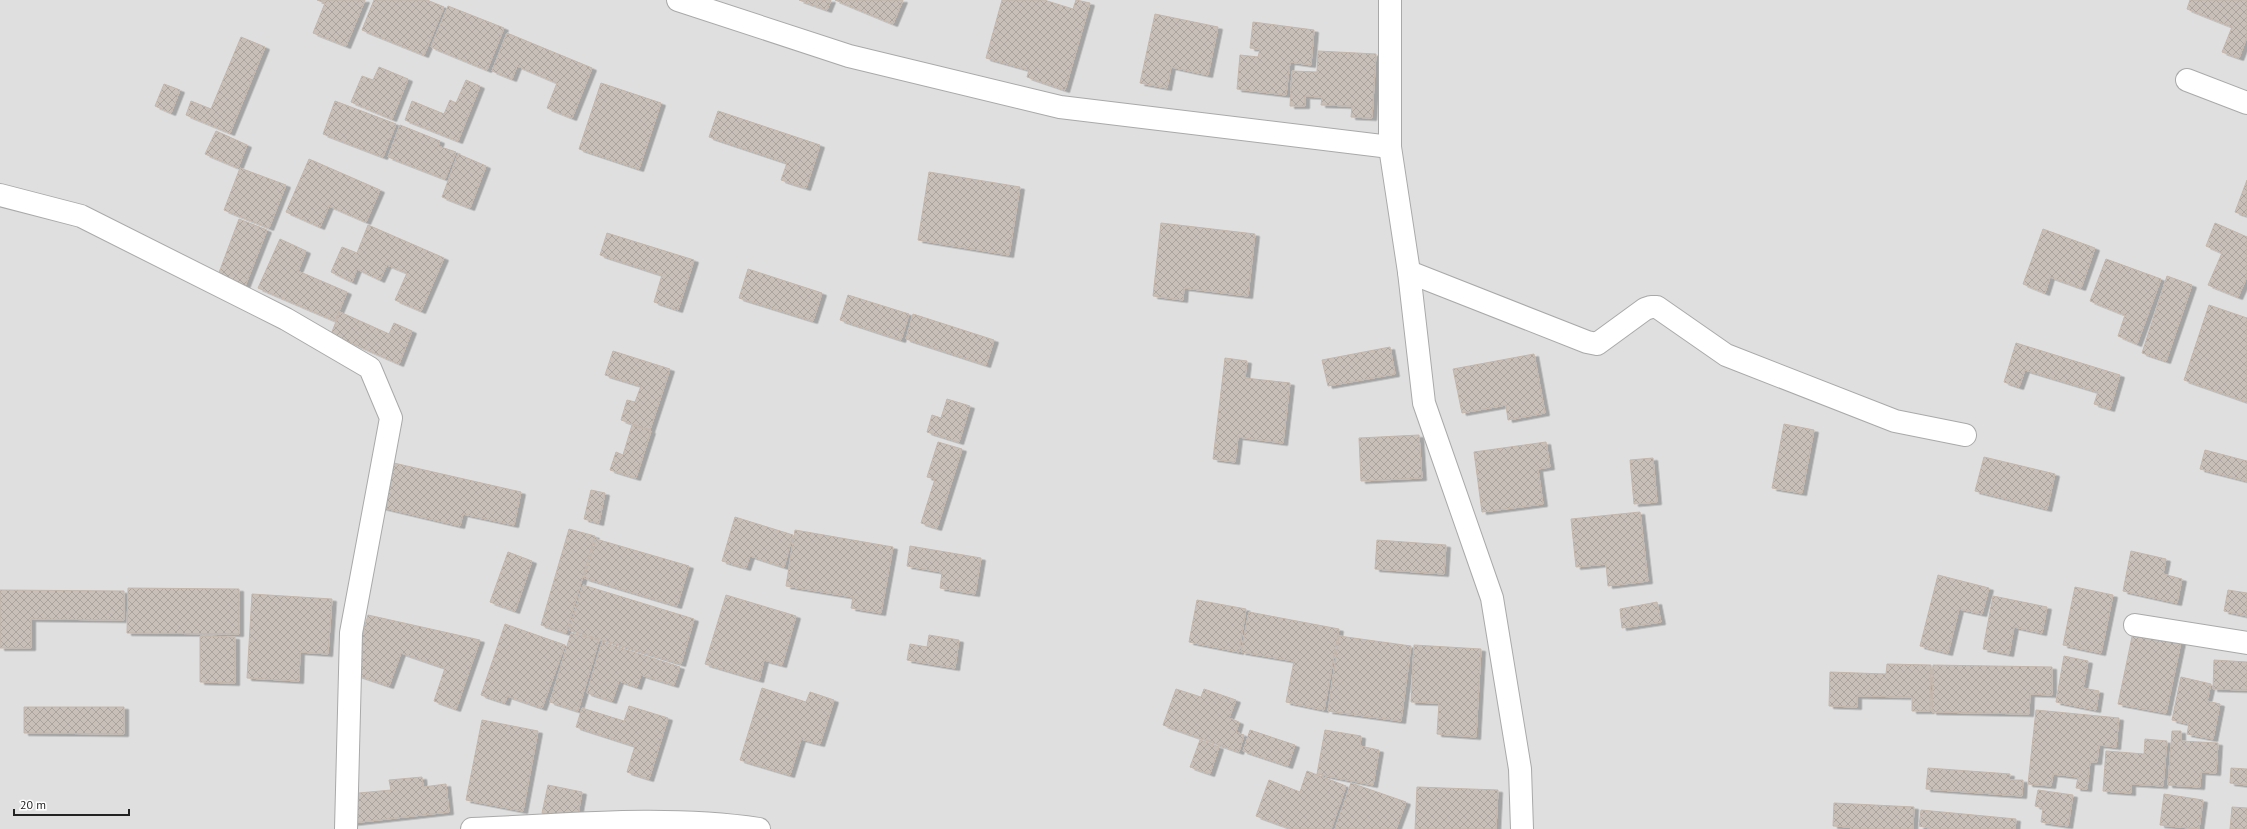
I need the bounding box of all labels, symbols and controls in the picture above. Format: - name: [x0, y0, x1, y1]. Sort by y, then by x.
- scale bar: [14, 791, 129, 817]
- text: 20 m: [20, 797, 46, 812]

